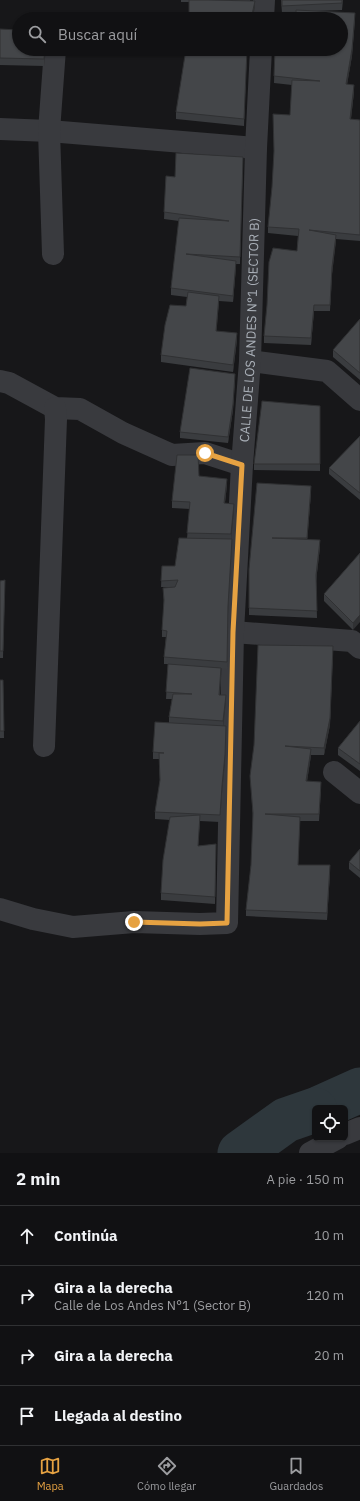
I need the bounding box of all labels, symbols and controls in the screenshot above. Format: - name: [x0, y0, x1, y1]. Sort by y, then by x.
- search box: [12, 12, 348, 56]
- icon: search: [26, 23, 48, 45]
- text: Buscar aquí: [58, 25, 137, 44]
- street label: CALLE DE LOS ANDES N°1 (SECTOR B): [235, 218, 263, 443]
- route start: [196, 444, 214, 462]
- route end: [125, 913, 143, 931]
- map controls: [312, 1105, 348, 1141]
- button: locate: [312, 1105, 348, 1141]
- text: 2 min: [16, 1168, 60, 1190]
- text: A pie · 150 m: [266, 1171, 344, 1188]
- icon: ahead: [16, 1225, 38, 1247]
- text: Continúa: [54, 1226, 118, 1245]
- text: 10 m: [314, 1227, 344, 1244]
- text: Gira a la derecha: [54, 1278, 173, 1297]
- icon: right: [16, 1285, 38, 1307]
- text: 120 m: [306, 1287, 344, 1304]
- text: Calle de Los Andes N°1 (Sector B): [54, 1297, 251, 1314]
- icon: right: [16, 1345, 38, 1367]
- text: Gira a la derecha: [54, 1346, 173, 1365]
- text: 20 m: [314, 1347, 344, 1364]
- icon: arrive: [16, 1405, 38, 1427]
- text: Llegada al destino: [54, 1406, 182, 1425]
- tab: Mapa: [37, 1455, 64, 1493]
- tab: Cómo llegar: [137, 1455, 196, 1493]
- tab: Guardados: [269, 1455, 323, 1493]

